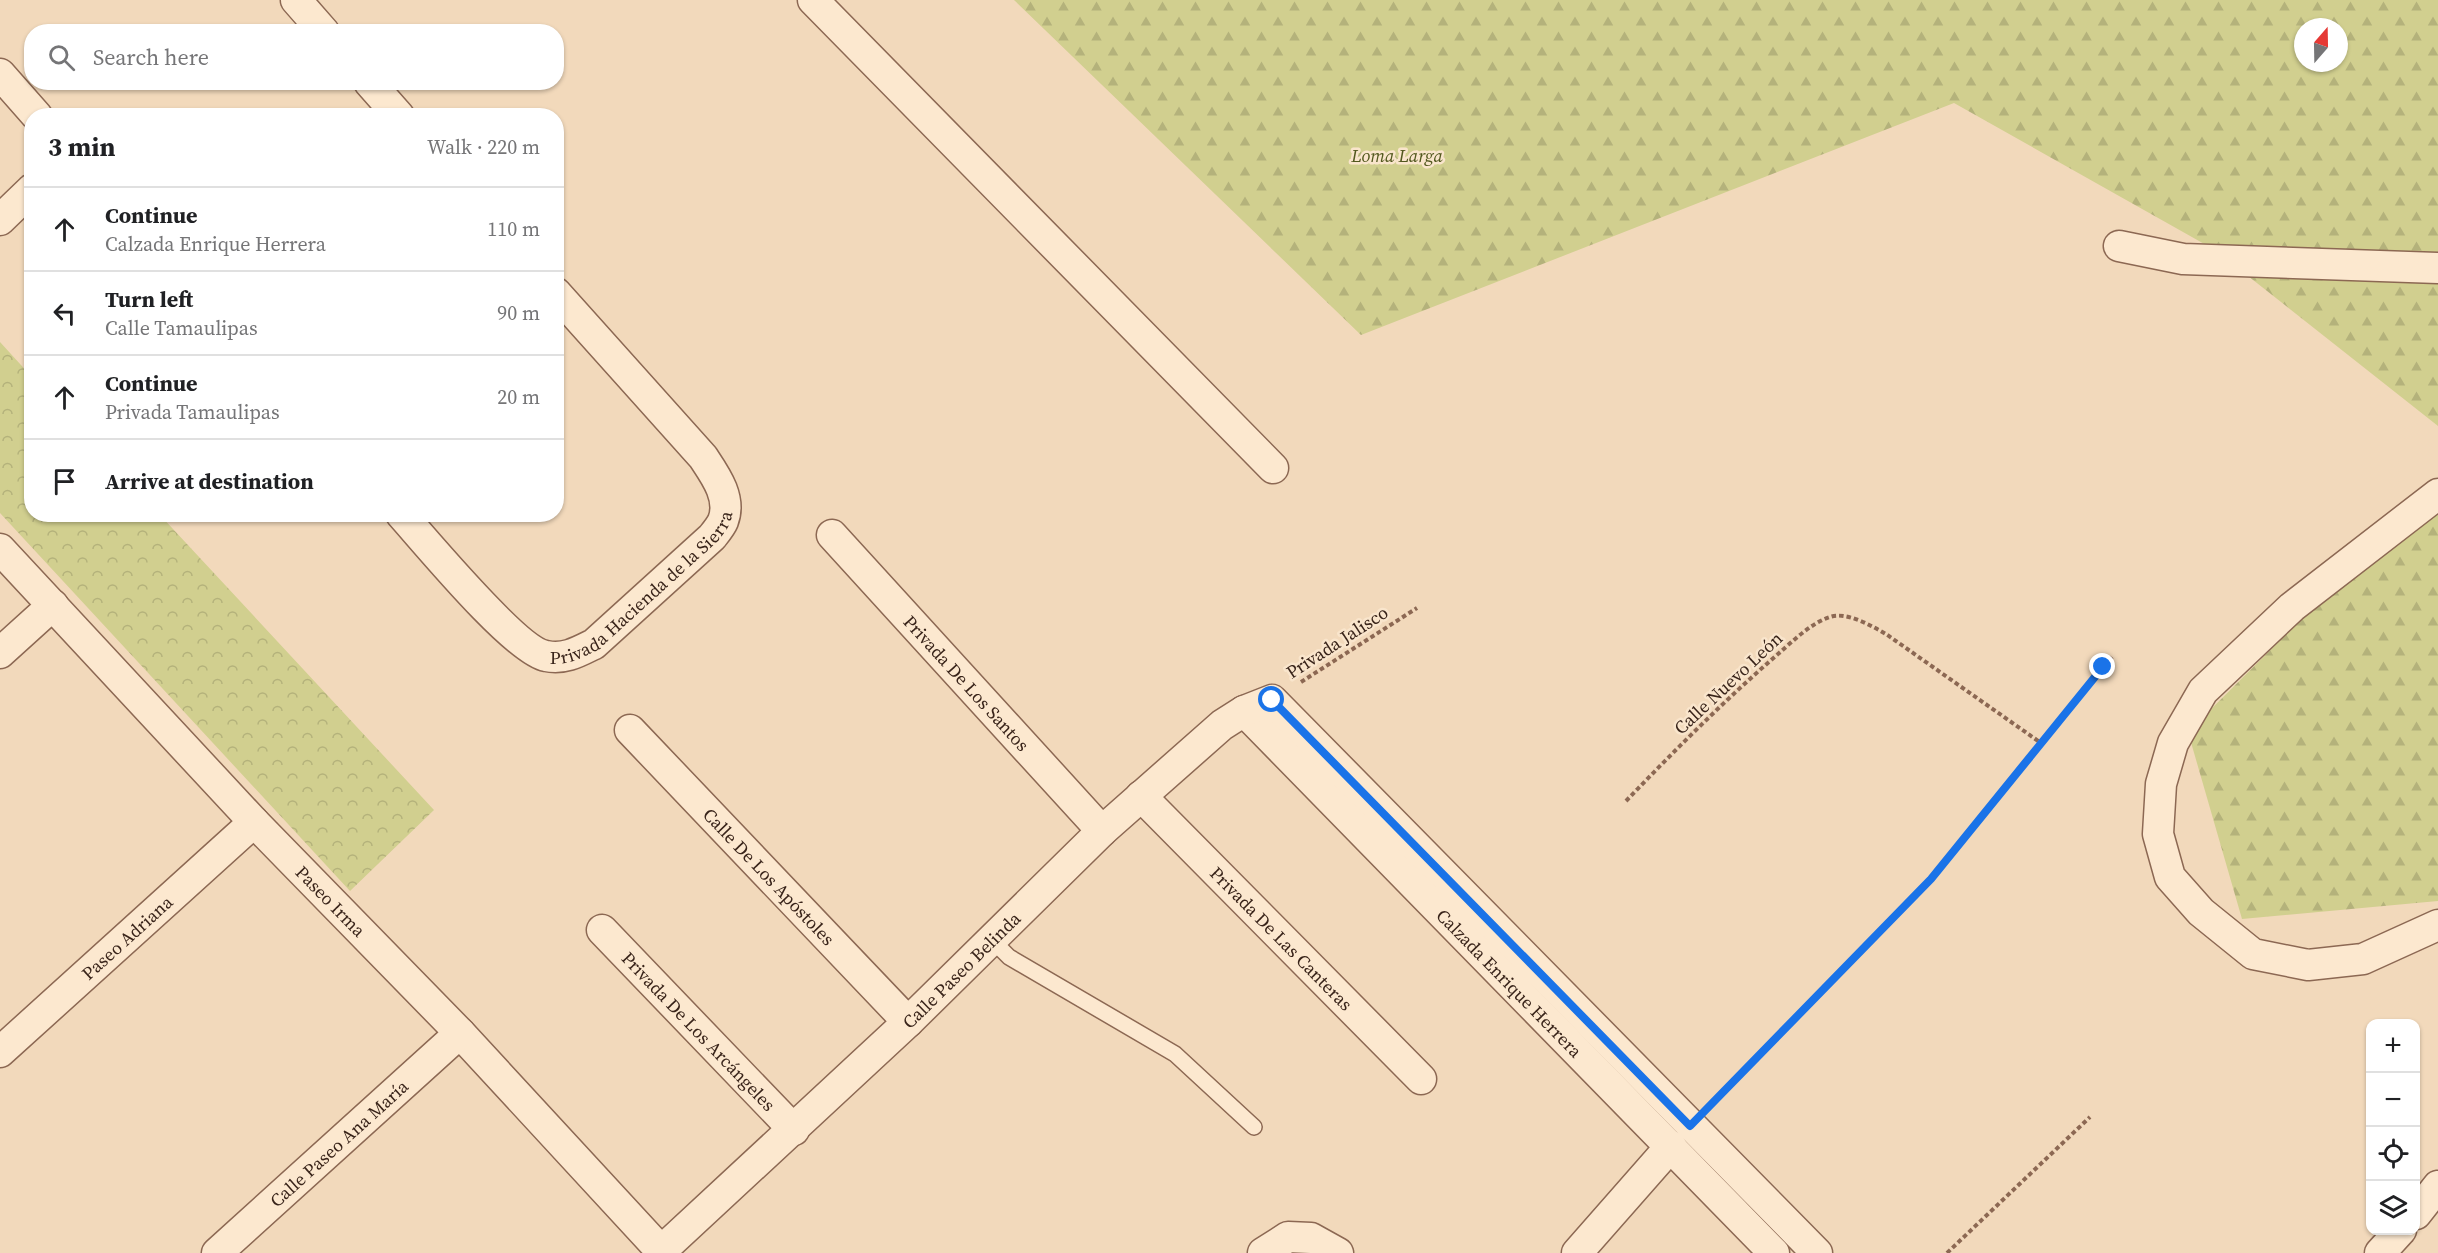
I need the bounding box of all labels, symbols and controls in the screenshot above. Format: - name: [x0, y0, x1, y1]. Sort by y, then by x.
- north arrow: [2294, 18, 2348, 72]
- search box: [24, 24, 564, 90]
- icon: search: [45, 41, 78, 74]
- text: Search here: [93, 42, 209, 72]
- text: 3 min: [48, 129, 115, 165]
- text: Walk · 220 m: [427, 133, 540, 161]
- park label: Loma Larga: [1350, 143, 1443, 168]
- text: Continue: [105, 200, 198, 230]
- icon: ahead: [48, 213, 81, 246]
- text: 110 m: [487, 215, 540, 243]
- text: Calzada Enrique Herrera: [105, 230, 326, 258]
- text: Turn left: [105, 284, 193, 314]
- icon: left: [48, 297, 81, 330]
- text: 90 m: [497, 299, 540, 327]
- text: Calle Tamaulipas: [105, 314, 258, 342]
- text: Continue: [105, 368, 198, 398]
- icon: ahead: [48, 381, 81, 414]
- text: 20 m: [497, 383, 540, 411]
- text: Privada Tamaulipas: [105, 398, 280, 426]
- icon: arrive: [48, 465, 81, 498]
- text: Arrive at destination: [105, 466, 314, 496]
- street label: Privada Hacienda de la Sierra: [550, 508, 738, 670]
- street label: Privada Jalisco: [1281, 600, 1393, 684]
- street label: Privada De Los Santos: [898, 609, 1035, 756]
- street label: Calle Nuevo León: [1668, 626, 1788, 740]
- route end: [2089, 653, 2115, 679]
- route start: [1258, 686, 1284, 712]
- street label: Calle De Los Apóstoles: [698, 802, 841, 951]
- street label: Paseo Irma: [290, 860, 372, 943]
- street label: Privada De Las Canteras: [1205, 861, 1359, 1016]
- street label: Paseo Adriana: [76, 889, 178, 985]
- street label: Calzada Enrique Herrera: [1431, 903, 1589, 1063]
- street label: Calle Paseo Belinda: [896, 905, 1026, 1034]
- street label: Privada De Los Arcángeles: [616, 946, 782, 1116]
- map controls: [2366, 1019, 2420, 1235]
- button: +: [2366, 1019, 2420, 1073]
- street label: Calle Paseo Ana María: [264, 1073, 414, 1212]
- button: −: [2366, 1073, 2420, 1127]
- button: locate: [2366, 1127, 2420, 1181]
- button: layers: [2366, 1181, 2420, 1235]

